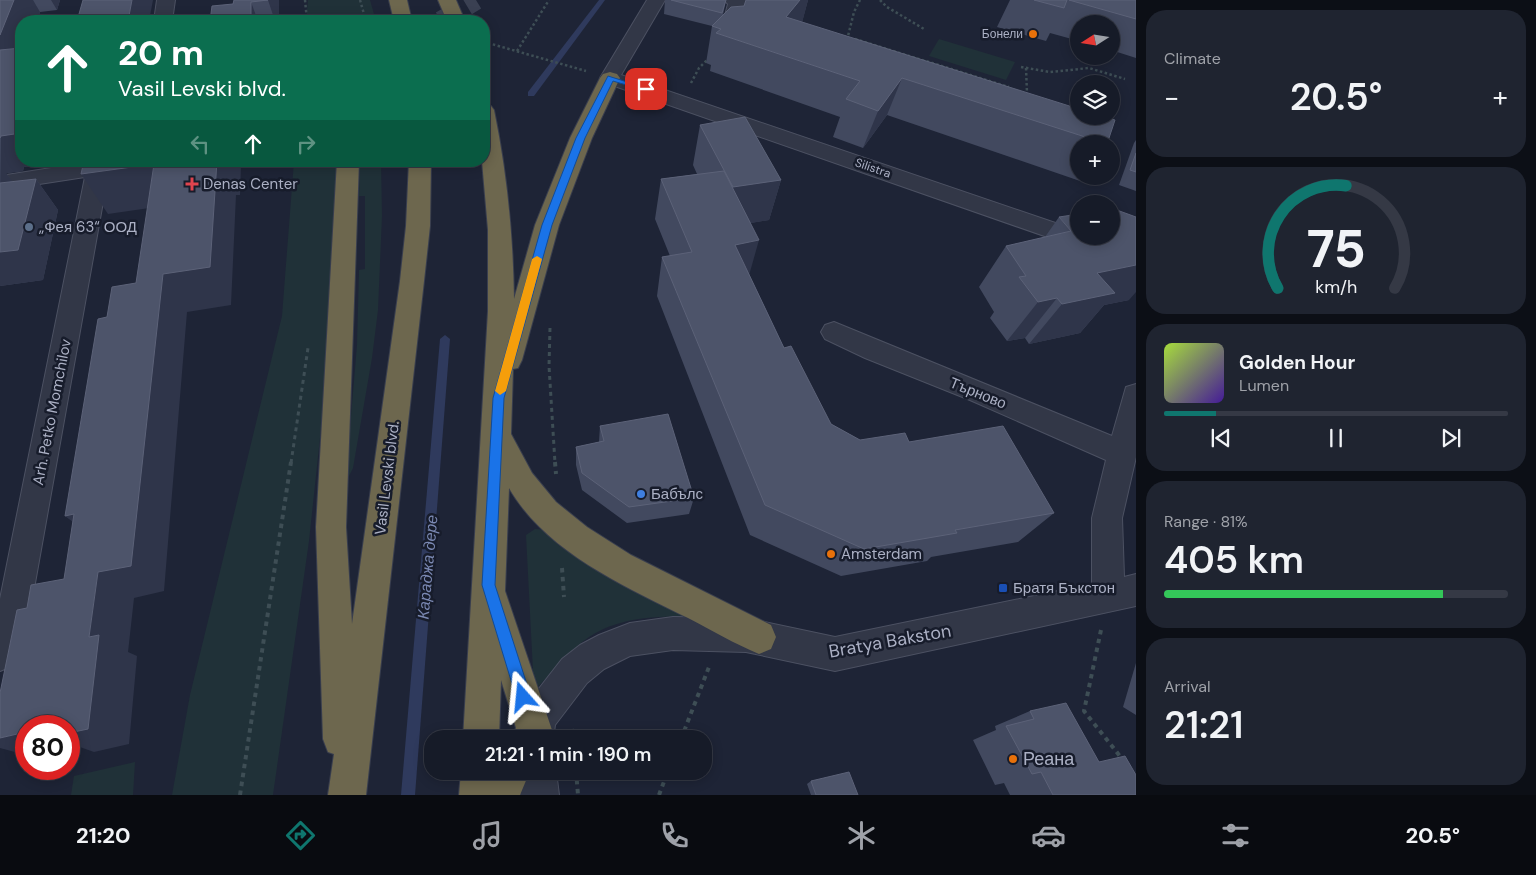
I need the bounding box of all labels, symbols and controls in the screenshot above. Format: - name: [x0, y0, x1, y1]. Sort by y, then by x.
- north arrow: [1070, 15, 1120, 65]
- map controls: [1070, 15, 1120, 245]
- place label: Бонели: [982, 26, 1023, 42]
- marker: Бонели: [1027, 28, 1039, 40]
- text: 20 m: [118, 30, 204, 76]
- icon: ahead: [35, 35, 100, 100]
- text: Climate: [1164, 48, 1221, 69]
- pin: [625, 68, 667, 110]
- text: 20.5°: [1290, 72, 1382, 122]
- text: Vasil Levski blvd.: [118, 74, 286, 103]
- icon: arrive: [632, 75, 660, 103]
- button: layers: [1070, 75, 1120, 125]
- text: −: [1164, 79, 1179, 116]
- text: +: [1493, 79, 1508, 116]
- icon: left: [186, 130, 214, 158]
- icon: ahead: [239, 130, 267, 158]
- icon: right: [292, 130, 320, 158]
- button: +: [1070, 135, 1120, 185]
- street label: Silistra: [853, 154, 893, 182]
- place label: Denas Center: [203, 174, 298, 194]
- marker: Denas Center: [185, 177, 199, 191]
- button: −: [1070, 195, 1120, 245]
- text: 75: [1306, 215, 1366, 283]
- place label: „Фея 63“ ООД: [39, 217, 137, 237]
- marker: „Фея 63“ ООД: [23, 221, 35, 233]
- text: km/h: [1315, 275, 1357, 299]
- street label: Arh. Petko Momchilov: [28, 337, 76, 487]
- text: Golden Hour: [1239, 350, 1355, 375]
- street label: Търново: [947, 373, 1009, 413]
- text: Lumen: [1239, 375, 1289, 396]
- street label: Vasil Levski blvd.: [370, 420, 404, 536]
- icon: previous: [1207, 424, 1235, 452]
- icon: pause: [1322, 424, 1350, 452]
- icon: next: [1437, 424, 1465, 452]
- place label: Бабълс: [651, 484, 703, 504]
- marker: Бабълс: [635, 488, 647, 500]
- text: Range · 81%: [1164, 511, 1248, 532]
- water label: Караджа дере: [412, 514, 443, 620]
- text: 405 km: [1164, 535, 1304, 585]
- place label: Amsterdam: [841, 544, 922, 564]
- marker: Amsterdam: [825, 548, 837, 560]
- place label: Братя Бъкстон: [1013, 578, 1115, 598]
- marker: Братя Бъкстон: [997, 582, 1009, 594]
- street label: Bratya Bakston: [827, 618, 953, 664]
- position arrow: [496, 670, 548, 722]
- text: Arrival: [1164, 676, 1211, 697]
- text: 21:21: [1164, 700, 1243, 750]
- speed limit sign: 80: [15, 715, 80, 780]
- text: 21:21 · 1 min · 190 m: [485, 742, 651, 767]
- place label: Реана: [1023, 747, 1075, 771]
- marker: Реана: [1007, 753, 1019, 765]
- icon: directions: [283, 818, 318, 853]
- icon: music: [470, 818, 505, 853]
- icon: phone: [657, 818, 692, 853]
- icon: climate: [844, 818, 879, 853]
- icon: car: [1031, 818, 1066, 853]
- icon: filters: [1218, 818, 1253, 853]
- text: 21:20: [76, 821, 130, 850]
- text: 20.5°: [1405, 821, 1460, 850]

